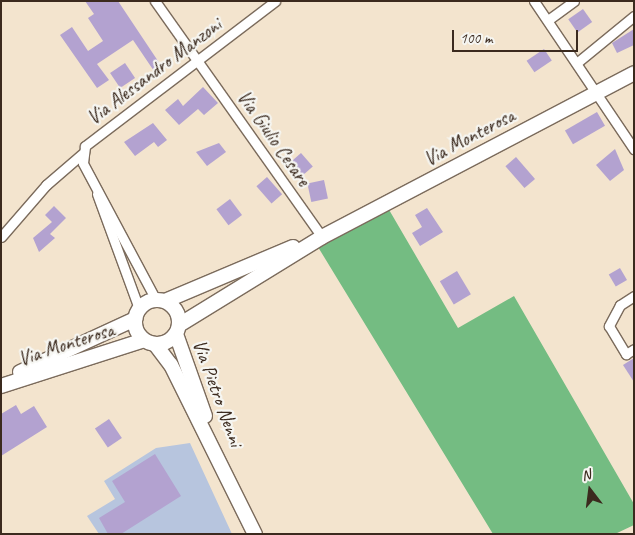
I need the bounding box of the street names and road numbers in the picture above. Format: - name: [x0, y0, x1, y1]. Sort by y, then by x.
- street label: Via Alessandro Manzoni: [82, 13, 226, 129]
- street label: Via Giulio Cesare: [232, 86, 316, 190]
- street label: Via Monterosa: [419, 103, 519, 171]
- street label: Via Monterosa: [15, 317, 117, 371]
- street label: Via Pietro Nenni: [188, 336, 248, 450]

